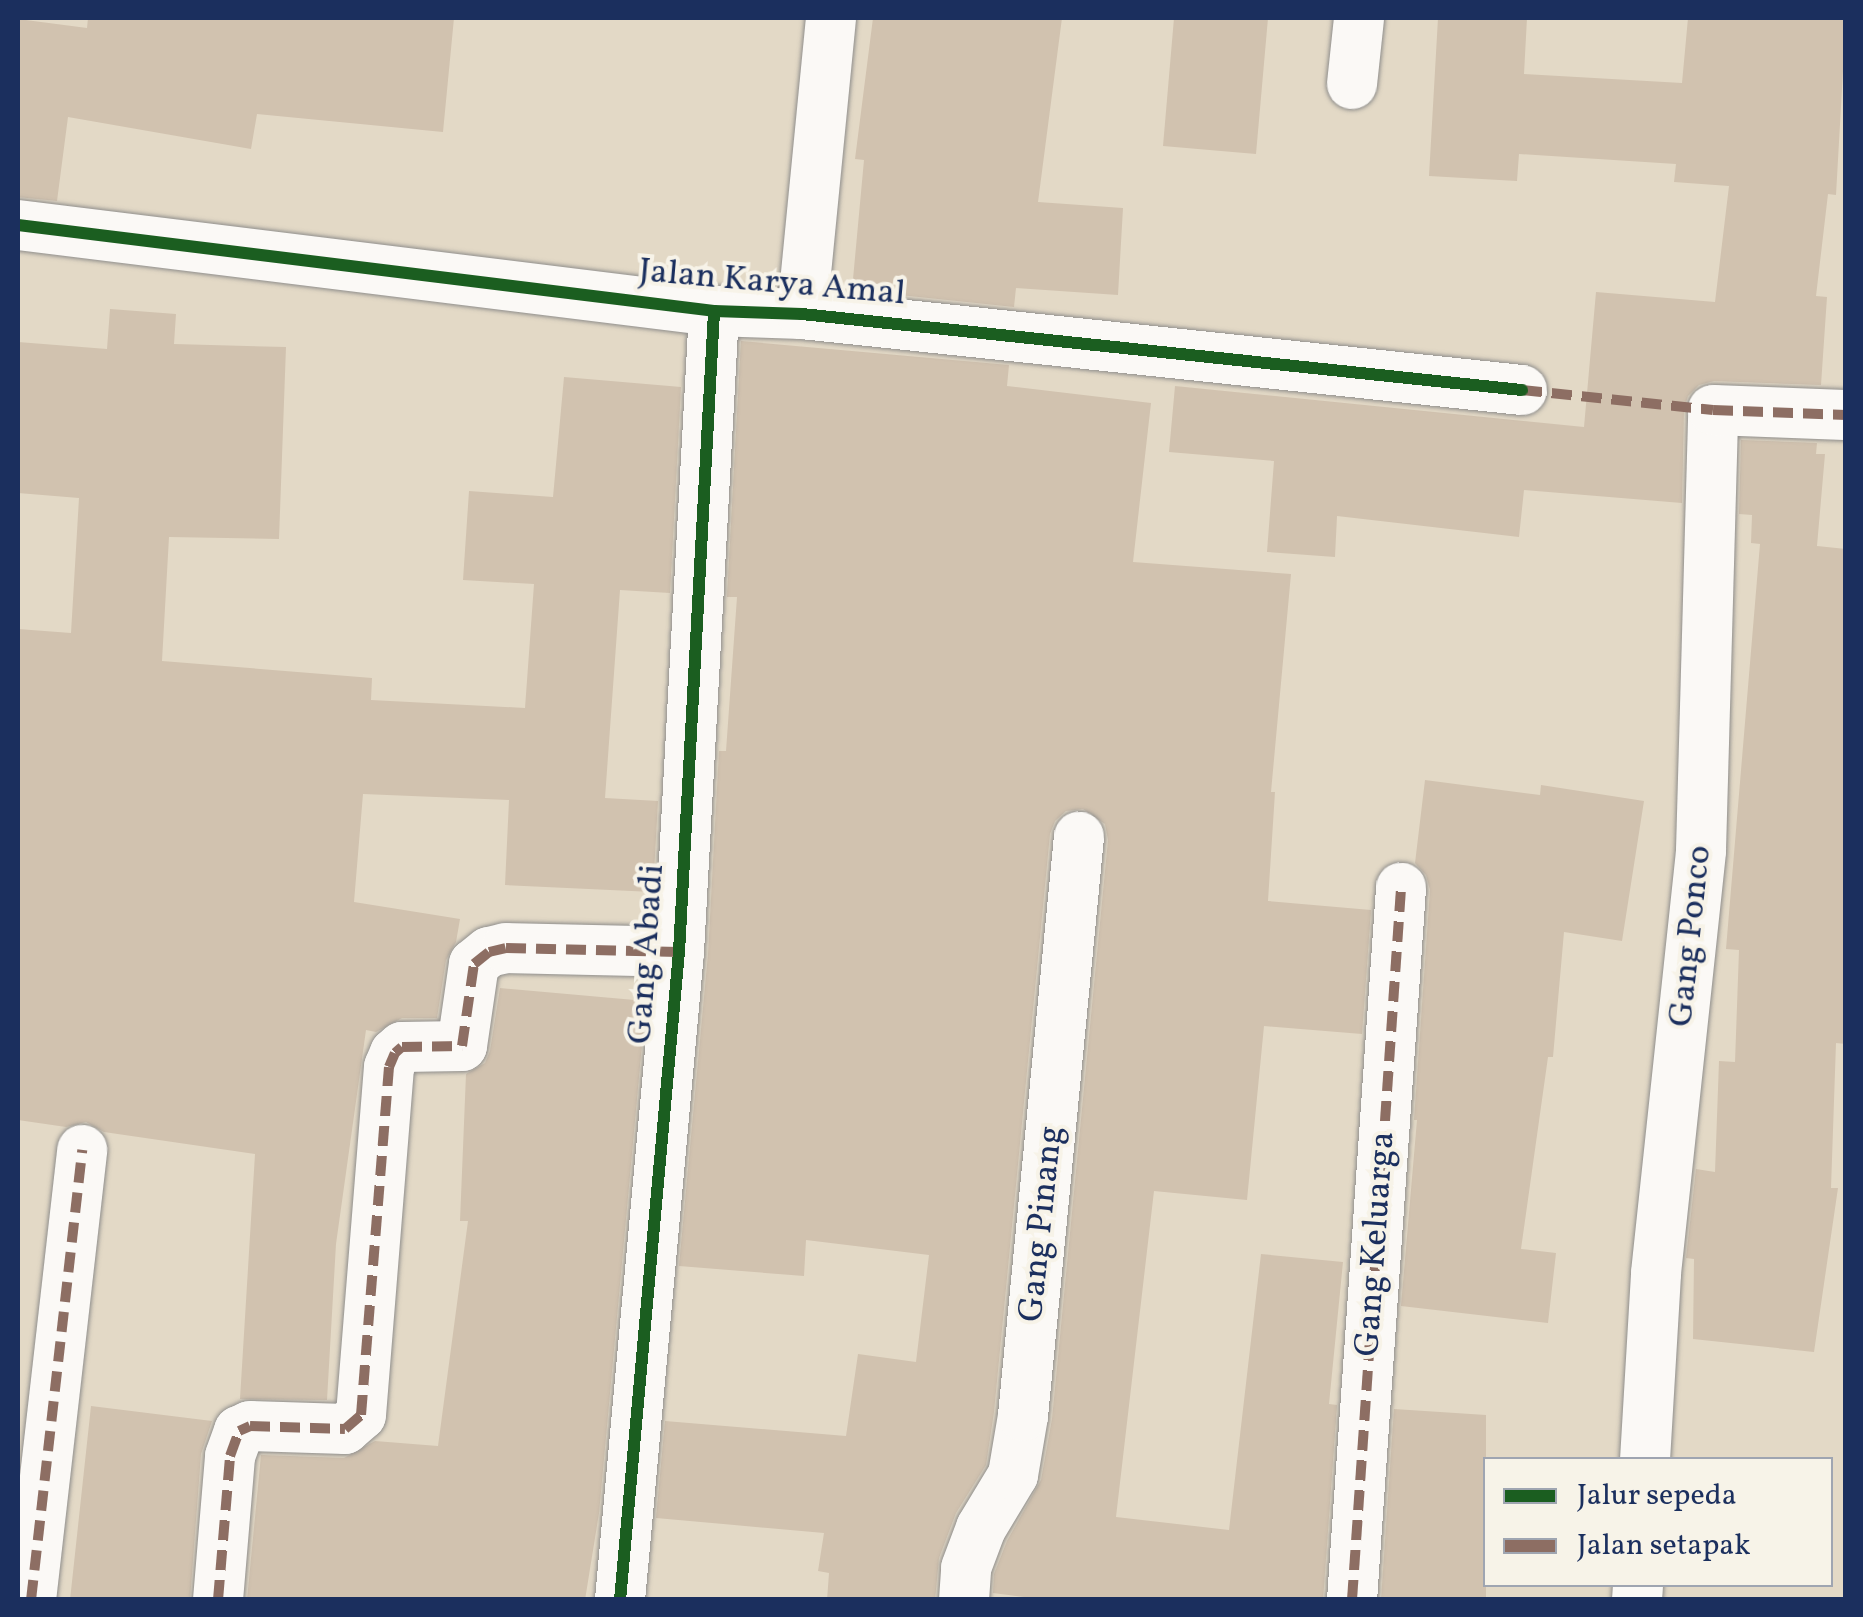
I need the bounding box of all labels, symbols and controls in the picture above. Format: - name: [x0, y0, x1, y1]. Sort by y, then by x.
- street label: Jalan Karya Amal: [637, 250, 907, 316]
- street label: Gang Ponco: [1661, 843, 1721, 1029]
- street label: Gang Abadi: [620, 863, 674, 1045]
- street label: Gang Pinang: [1011, 1124, 1073, 1324]
- street label: Gang Keluarga: [1347, 1130, 1405, 1358]
- legend: [1483, 1457, 1833, 1587]
- text: Jalur sepeda: [1577, 1475, 1737, 1517]
- text: Jalan setapak: [1577, 1525, 1751, 1567]

